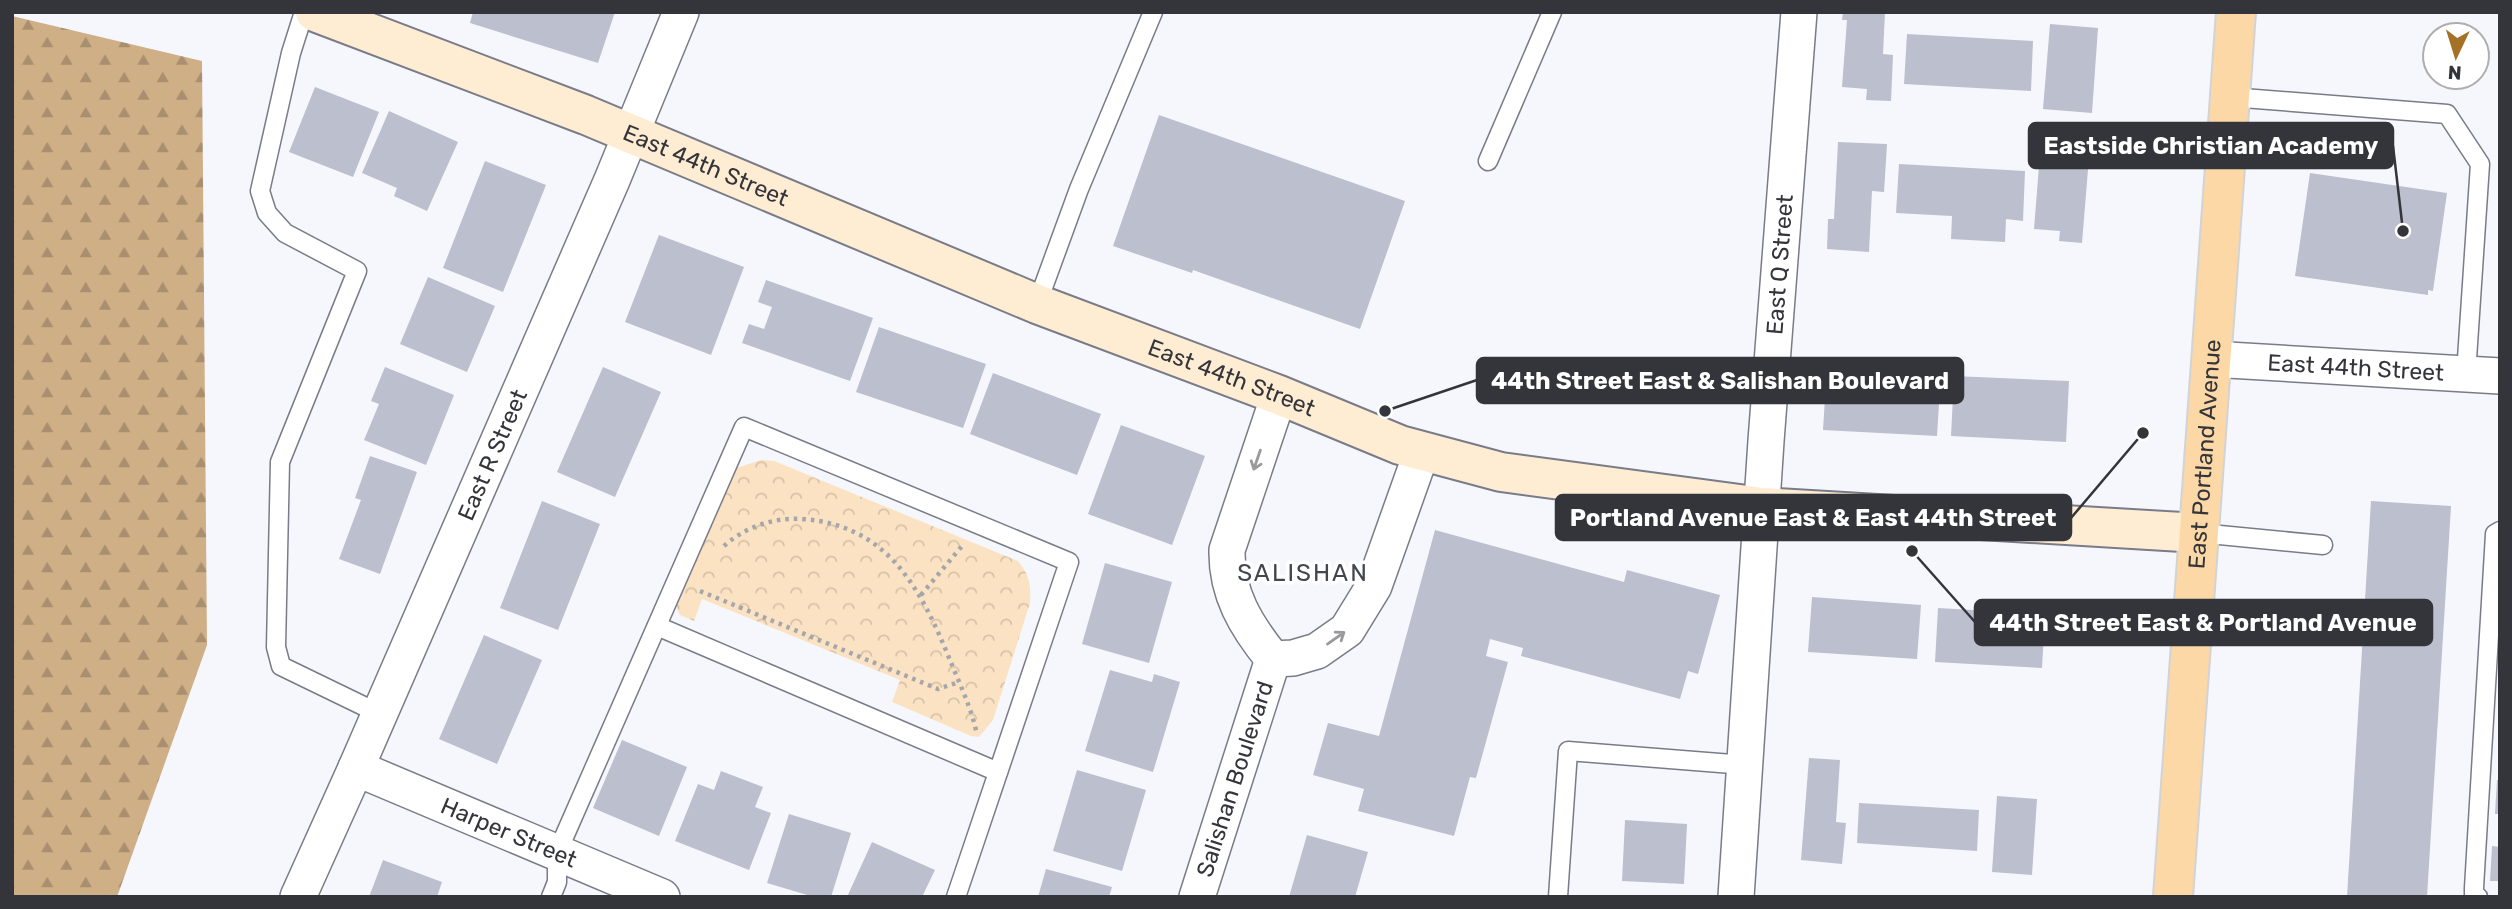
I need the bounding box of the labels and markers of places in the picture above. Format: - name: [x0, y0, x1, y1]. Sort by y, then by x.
- callout: Eastside Christian Academy: [2029, 123, 2393, 168]
- callout: 44th Street East & Salishan Boulevard: [1477, 358, 1963, 403]
- callout: Portland Avenue East & East 44th Street: [1556, 495, 2071, 540]
- callout: 44th Street East & Portland Avenue: [1975, 600, 2432, 645]

